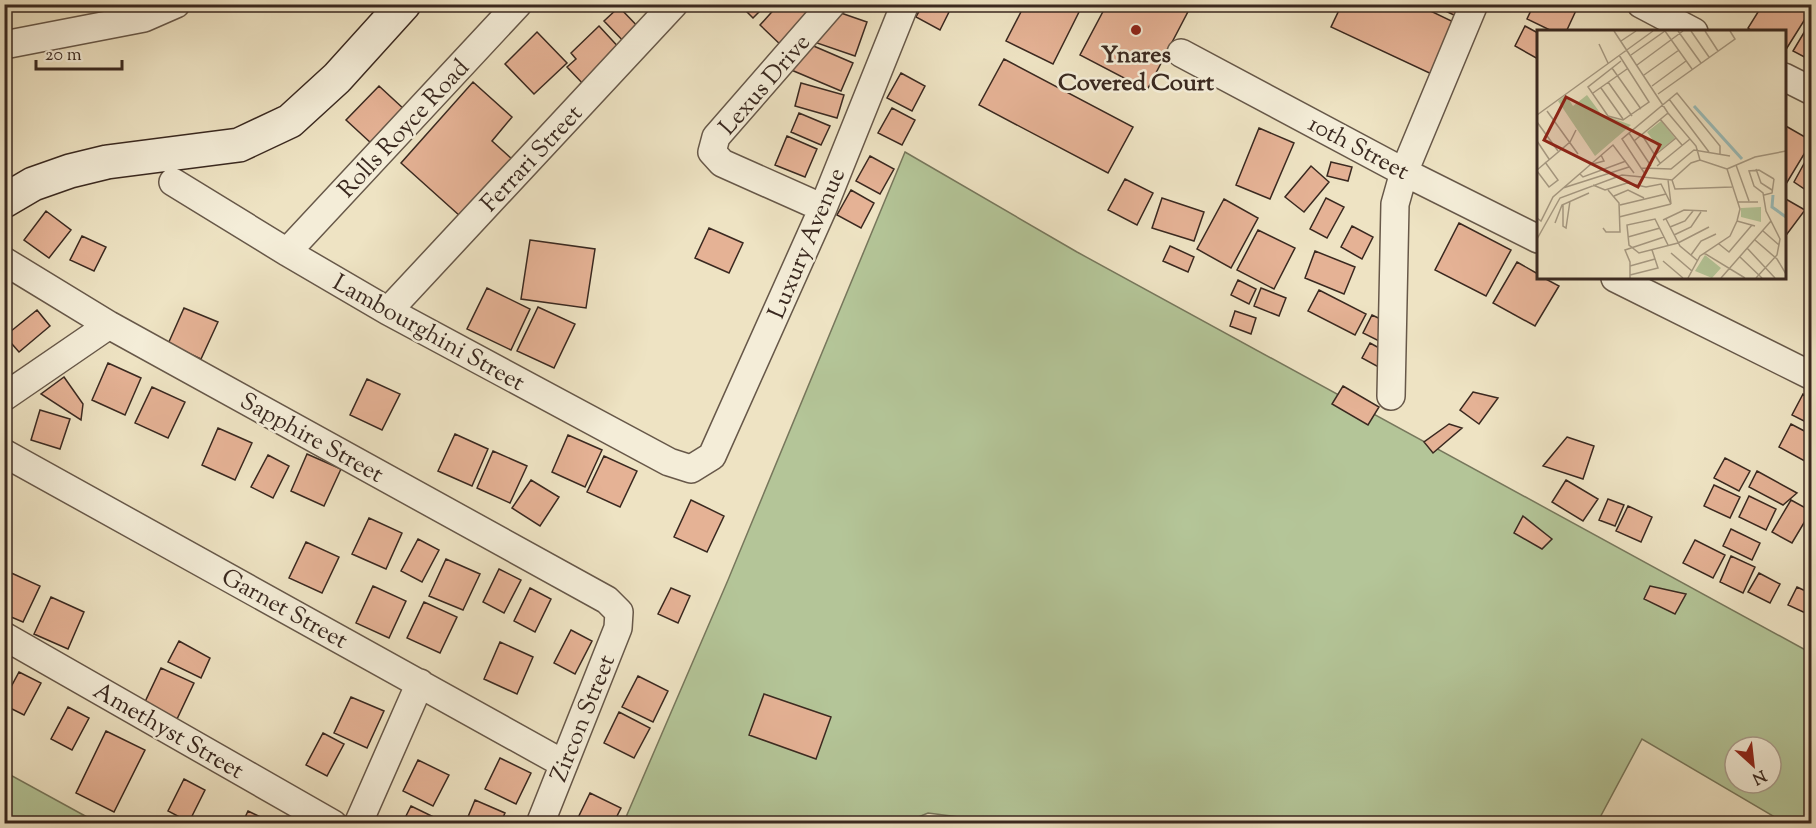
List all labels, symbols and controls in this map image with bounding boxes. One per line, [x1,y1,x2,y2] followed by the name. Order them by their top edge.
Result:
[1129,23,1143,37] marker: Ynares Covered Court
[712,27,819,143] street label: Lexus Drive
[1537,30,1786,279] inset map
[36,33,122,71] scale bar
[1058,39,1215,101] place label: Ynares Covered Court
[45,43,82,69] text: 20 m
[331,52,478,206] street label: Rolls Royce Road
[474,98,591,221] street label: Ferrari Street
[1302,108,1415,190] street label: 10th Street
[761,163,855,325] street label: Luxury Avenue
[326,267,530,401] street label: Lambourghini Street
[233,385,389,492] street label: Sapphire Street
[215,561,353,658] street label: Garnet Street
[543,650,625,787] street label: Zircon Street
[86,675,250,789] street label: Amethyst Street
[1723,735,1783,795] north arrow
[1748,763,1770,789] text: N

